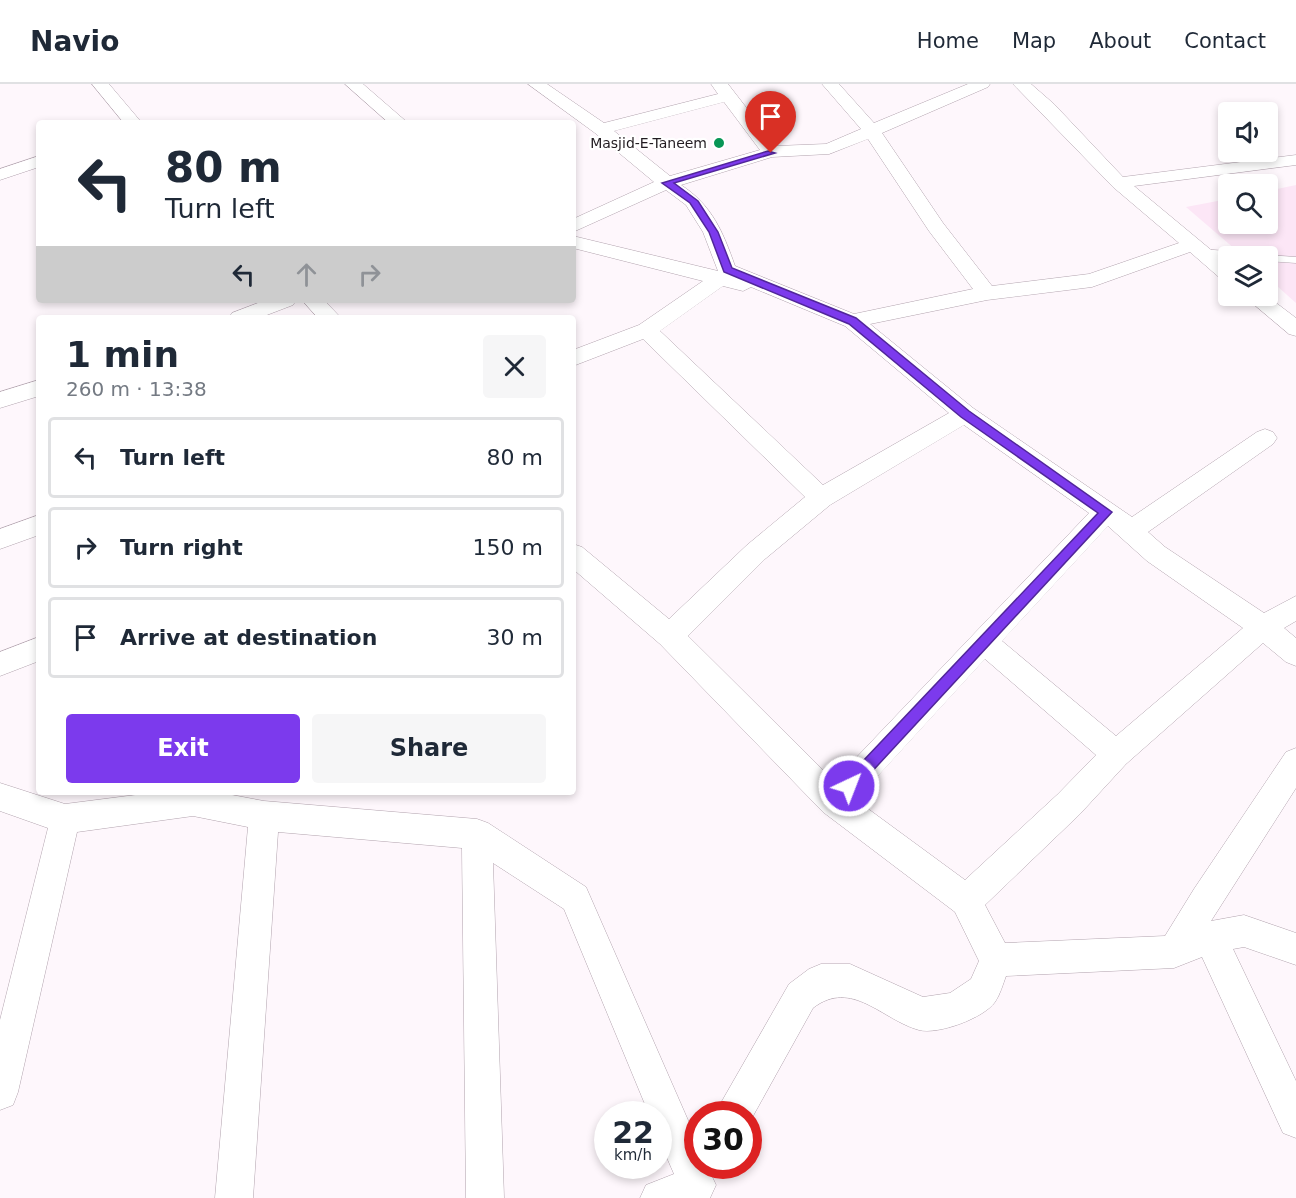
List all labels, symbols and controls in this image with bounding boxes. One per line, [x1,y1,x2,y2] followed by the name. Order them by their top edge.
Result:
[30,25,119,58] text: Navio
[917,29,979,53] text: Home
[1012,29,1056,53] text: Map
[1089,29,1151,53] text: About
[1184,29,1266,53] text: Contact
[745,91,796,153] pin
[754,100,787,133] icon: arrive
[1218,102,1278,306] map controls
[1218,102,1278,162] button: sound
[590,135,707,151] place label: Masjid-E-Taneem
[712,136,726,150] marker: Masjid-E-Taneem
[165,143,282,192] text: 80 m
[66,144,144,222] icon: left
[1218,174,1278,234] button: search
[165,193,275,224] text: Turn left
[1218,246,1278,306] button: layers
[227,258,260,291] icon: left
[290,258,323,291] icon: ahead
[353,258,386,291] icon: right
[66,334,179,375] text: 1 min
[483,335,546,398] button: close
[66,377,207,401] text: 260 m · 13:38
[69,441,102,474] icon: left
[120,445,225,470] text: Turn left
[487,445,543,470] text: 80 m
[69,531,102,564] icon: right
[120,535,243,560] text: Turn right
[473,535,543,560] text: 150 m
[69,621,102,654] icon: arrive
[120,625,377,650] text: Arrive at destination
[487,625,543,650] text: 30 m
[66,714,300,783] button: Exit
[312,714,546,783] button: Share
[817,754,881,818] position arrow
[684,1101,762,1179] speed limit sign: 30
[612,1115,654,1150] text: 22
[614,1146,652,1164] text: km/h

